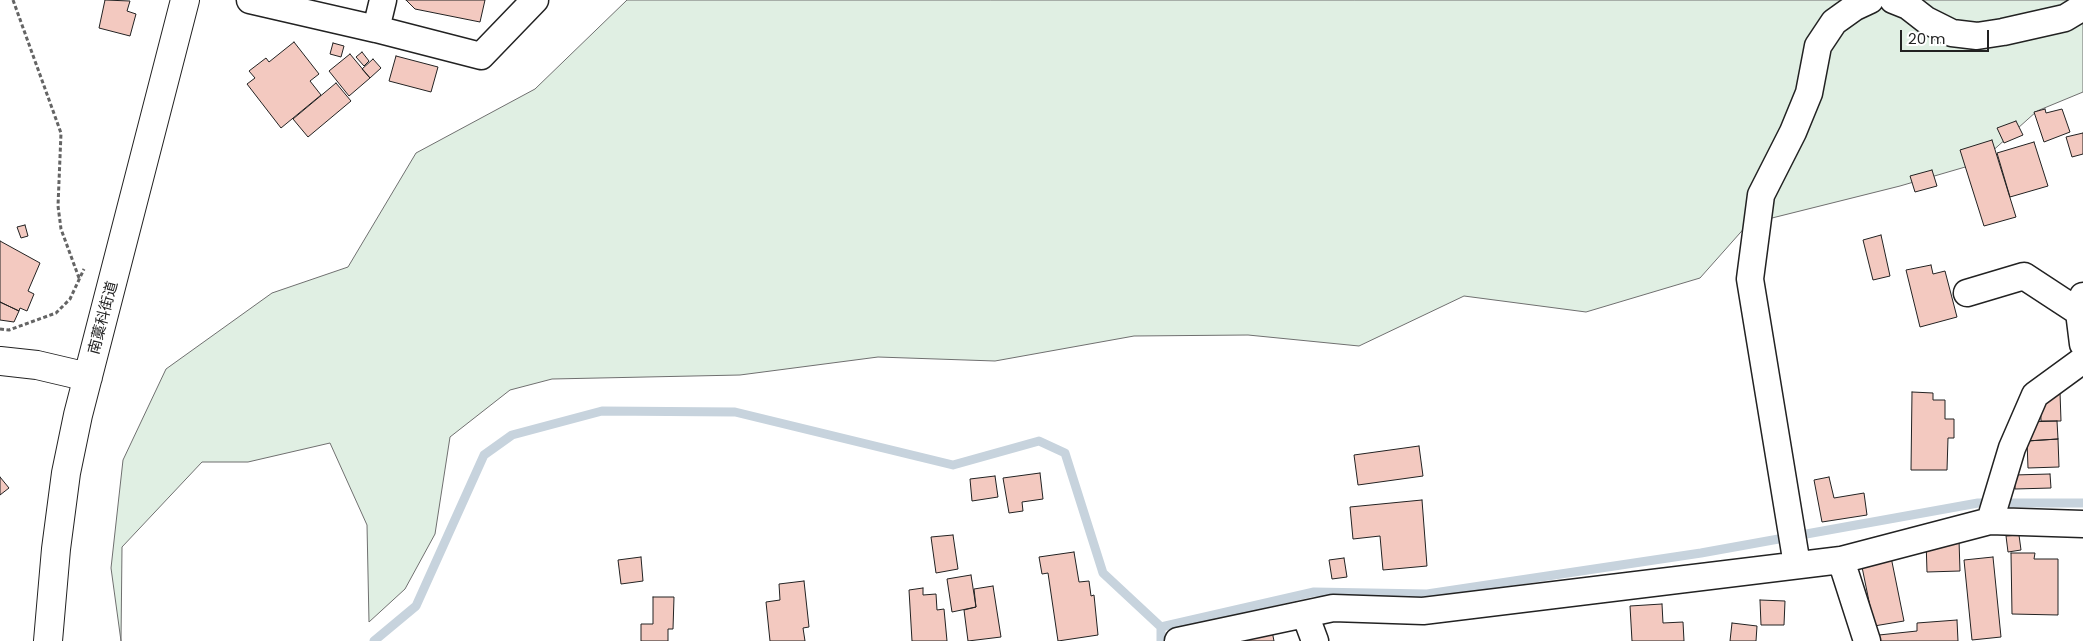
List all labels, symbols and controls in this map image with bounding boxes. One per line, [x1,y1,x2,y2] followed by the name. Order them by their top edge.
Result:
[1903,20,1992,52] scale bar
[1908,28,1946,49] text: 20 m
[86,279,122,357] street label: 南藁科街道

